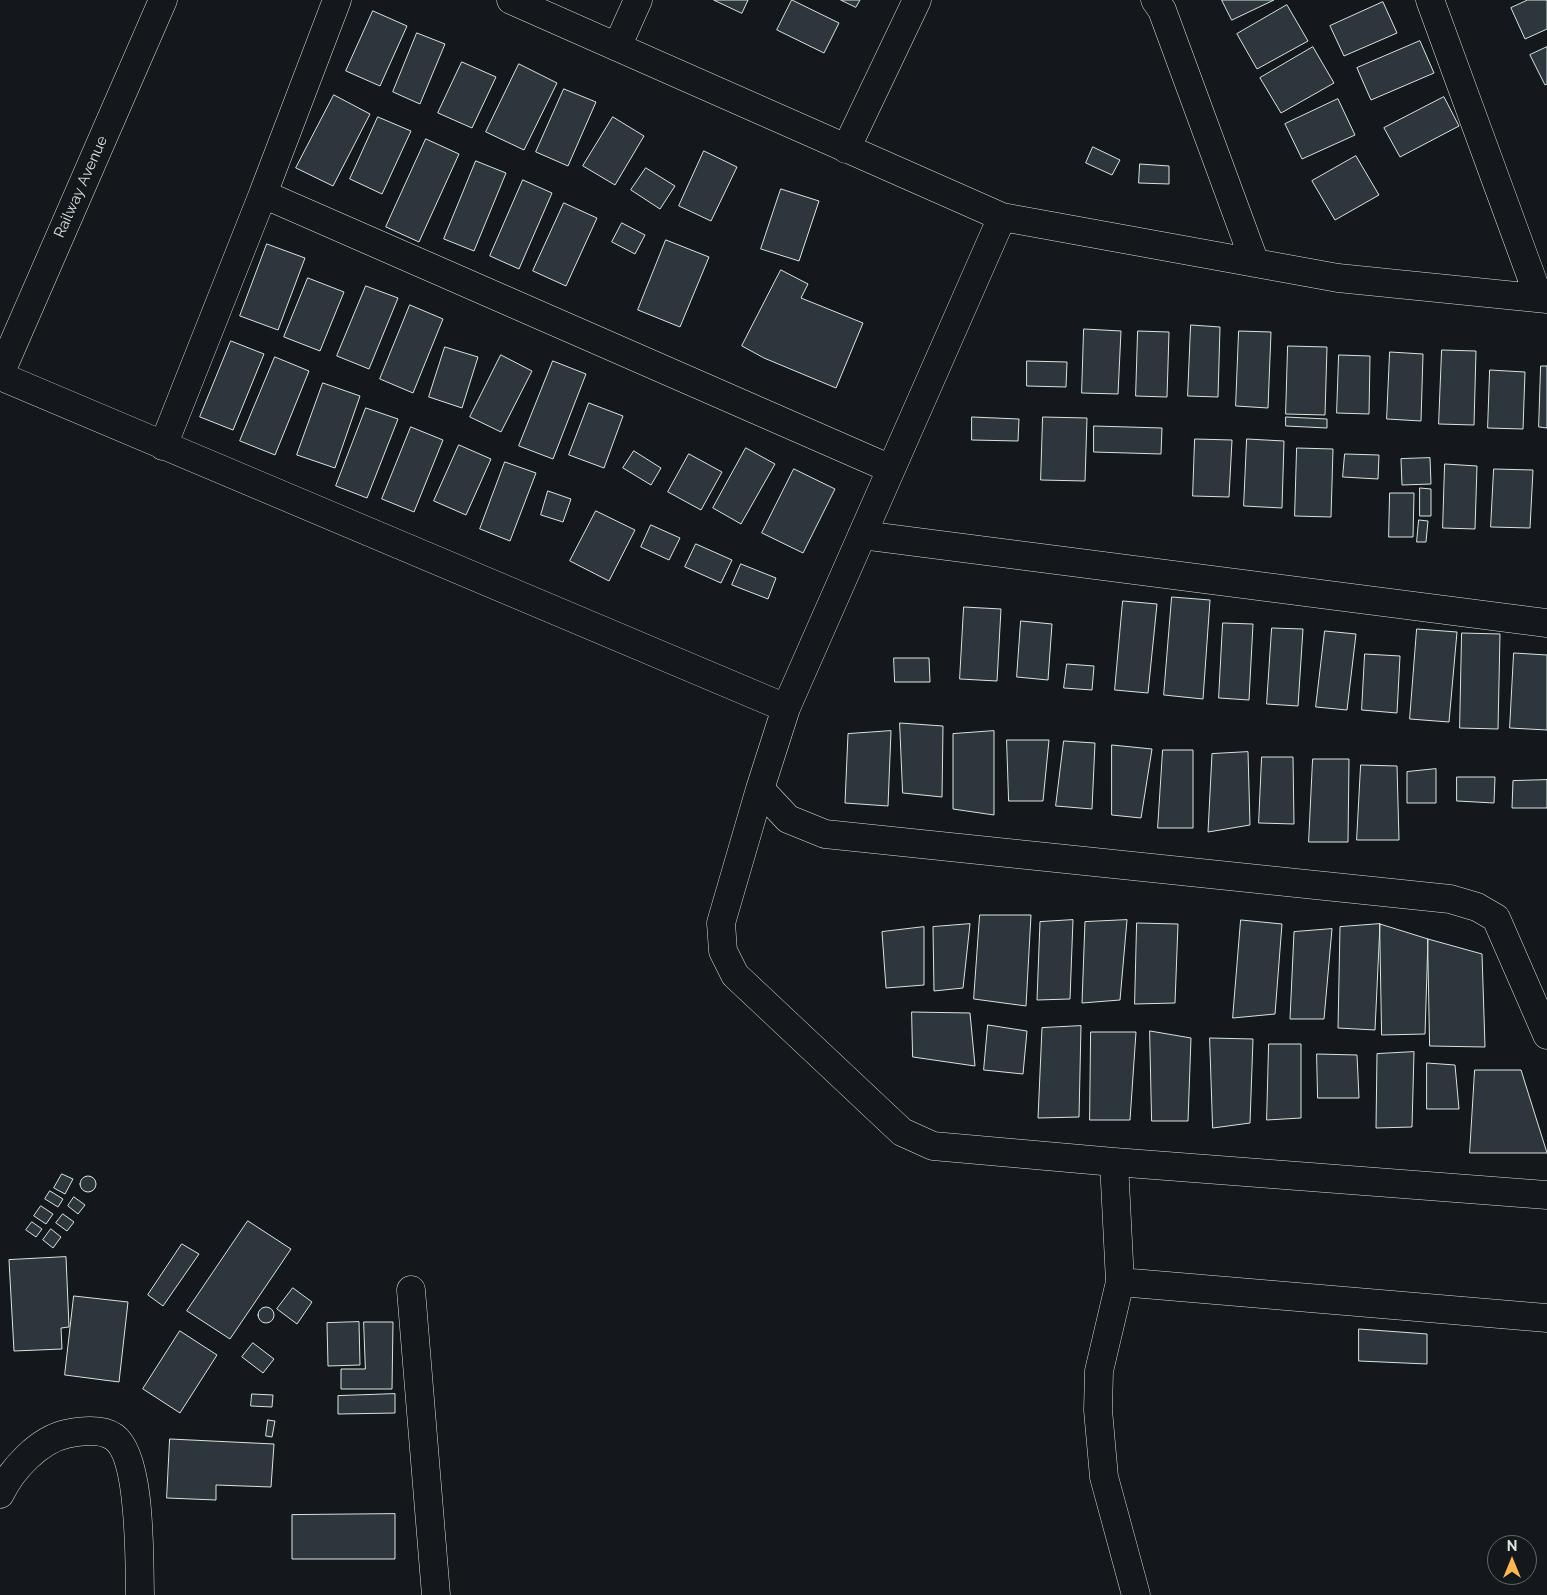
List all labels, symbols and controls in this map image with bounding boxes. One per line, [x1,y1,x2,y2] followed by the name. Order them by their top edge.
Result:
[51,133,111,241] street label: Railway Avenue
[1487,1535,1537,1585] north arrow
[1507,1538,1517,1554] text: N

